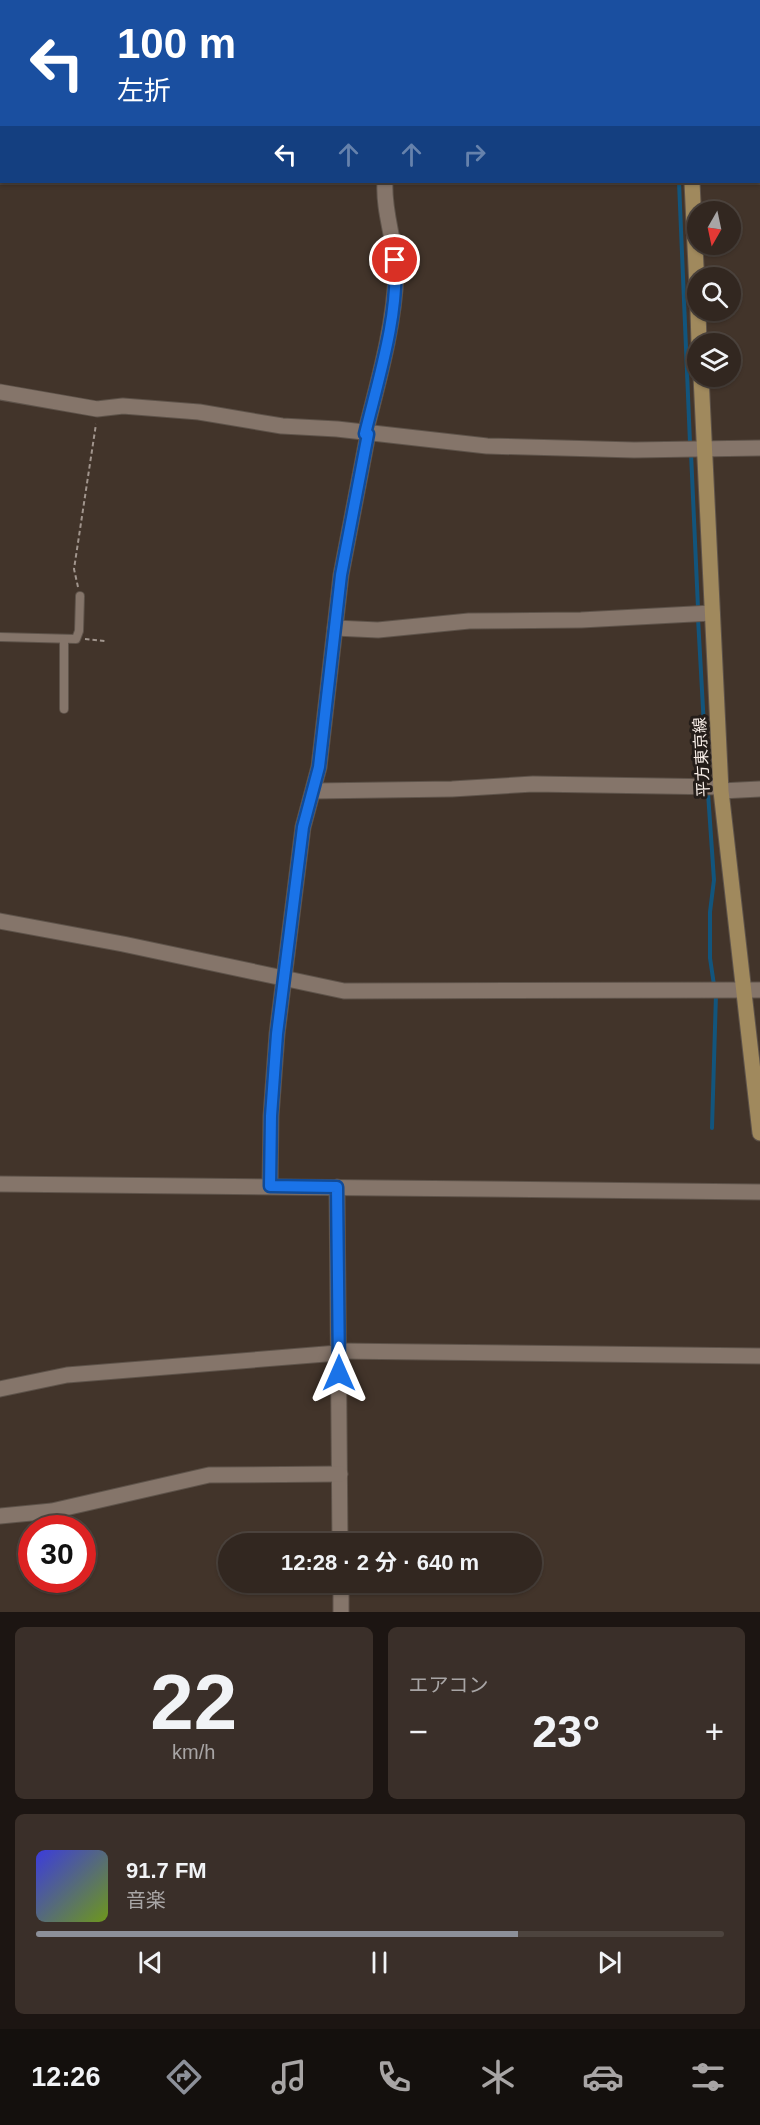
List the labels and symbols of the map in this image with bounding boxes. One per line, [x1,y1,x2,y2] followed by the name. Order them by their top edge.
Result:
[687,201,741,255] north arrow
[369,234,420,285] pin
[691,717,712,797] street label: 平方東京線
[307,1341,371,1405] position arrow
[18,1515,96,1593] speed limit sign: 30

